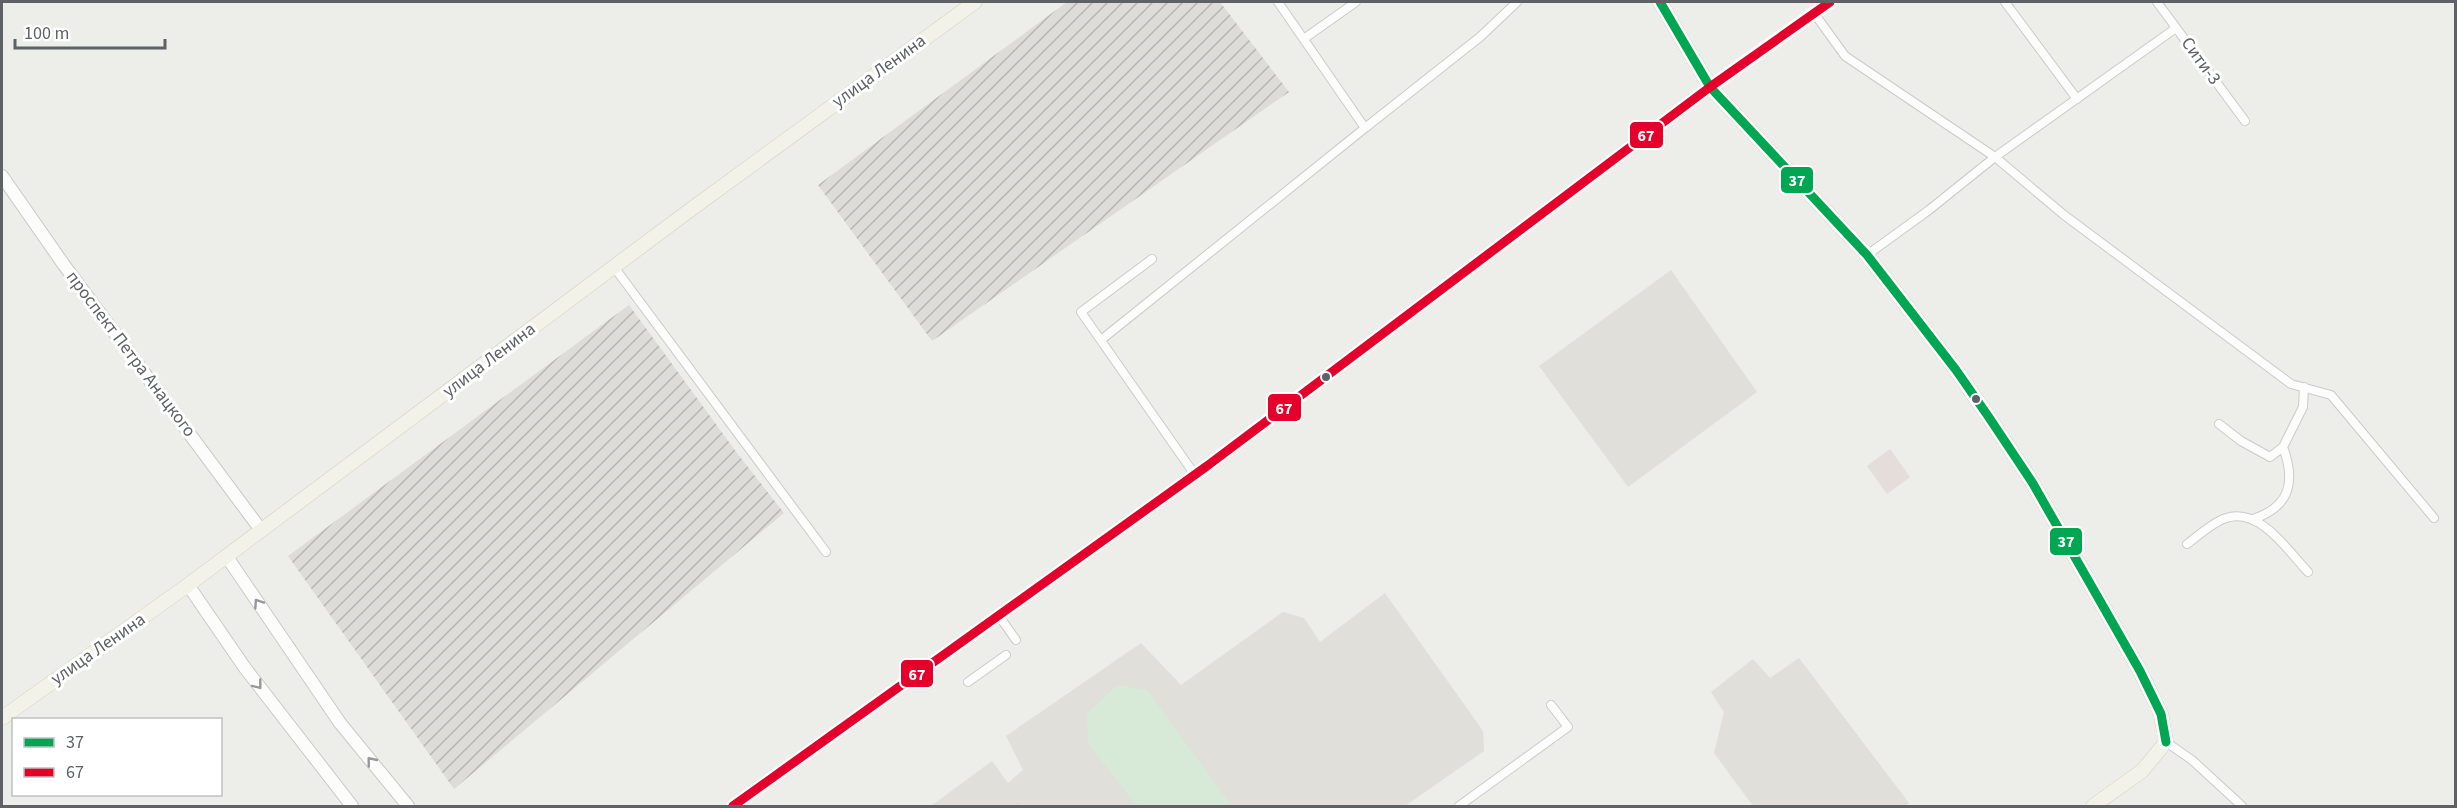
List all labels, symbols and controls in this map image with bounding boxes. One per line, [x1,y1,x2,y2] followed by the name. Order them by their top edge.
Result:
[15,12,165,50] scale bar
[24,21,69,46] text: 100 m
[827,28,931,114] street label: улица Ленина
[2175,32,2227,90] street label: Сити-3
[1629,121,1664,149] line badge: 67
[1638,125,1654,147] text: 67
[1780,166,1814,194] line badge: 37
[1789,170,1805,192] text: 37
[60,266,202,442] street label: проспект Петра Анацкого
[437,317,541,403] street label: улица Ленина
[1320,371,1332,383] unlabelled marker
[1267,393,1302,422] line badge: 67
[1970,393,1982,405] unlabelled marker
[1276,398,1292,420] text: 67
[2049,527,2083,556] line badge: 37
[2058,531,2074,553] text: 37
[254,598,265,609] one-way arrow
[46,607,150,691] street label: улица Ленина
[900,659,934,688] line badge: 67
[909,664,925,686] text: 67
[250,678,261,689] one-way arrow
[12,718,222,796] legend
[66,730,84,755] text: 37
[367,757,378,768] one-way arrow
[66,760,84,785] text: 67

